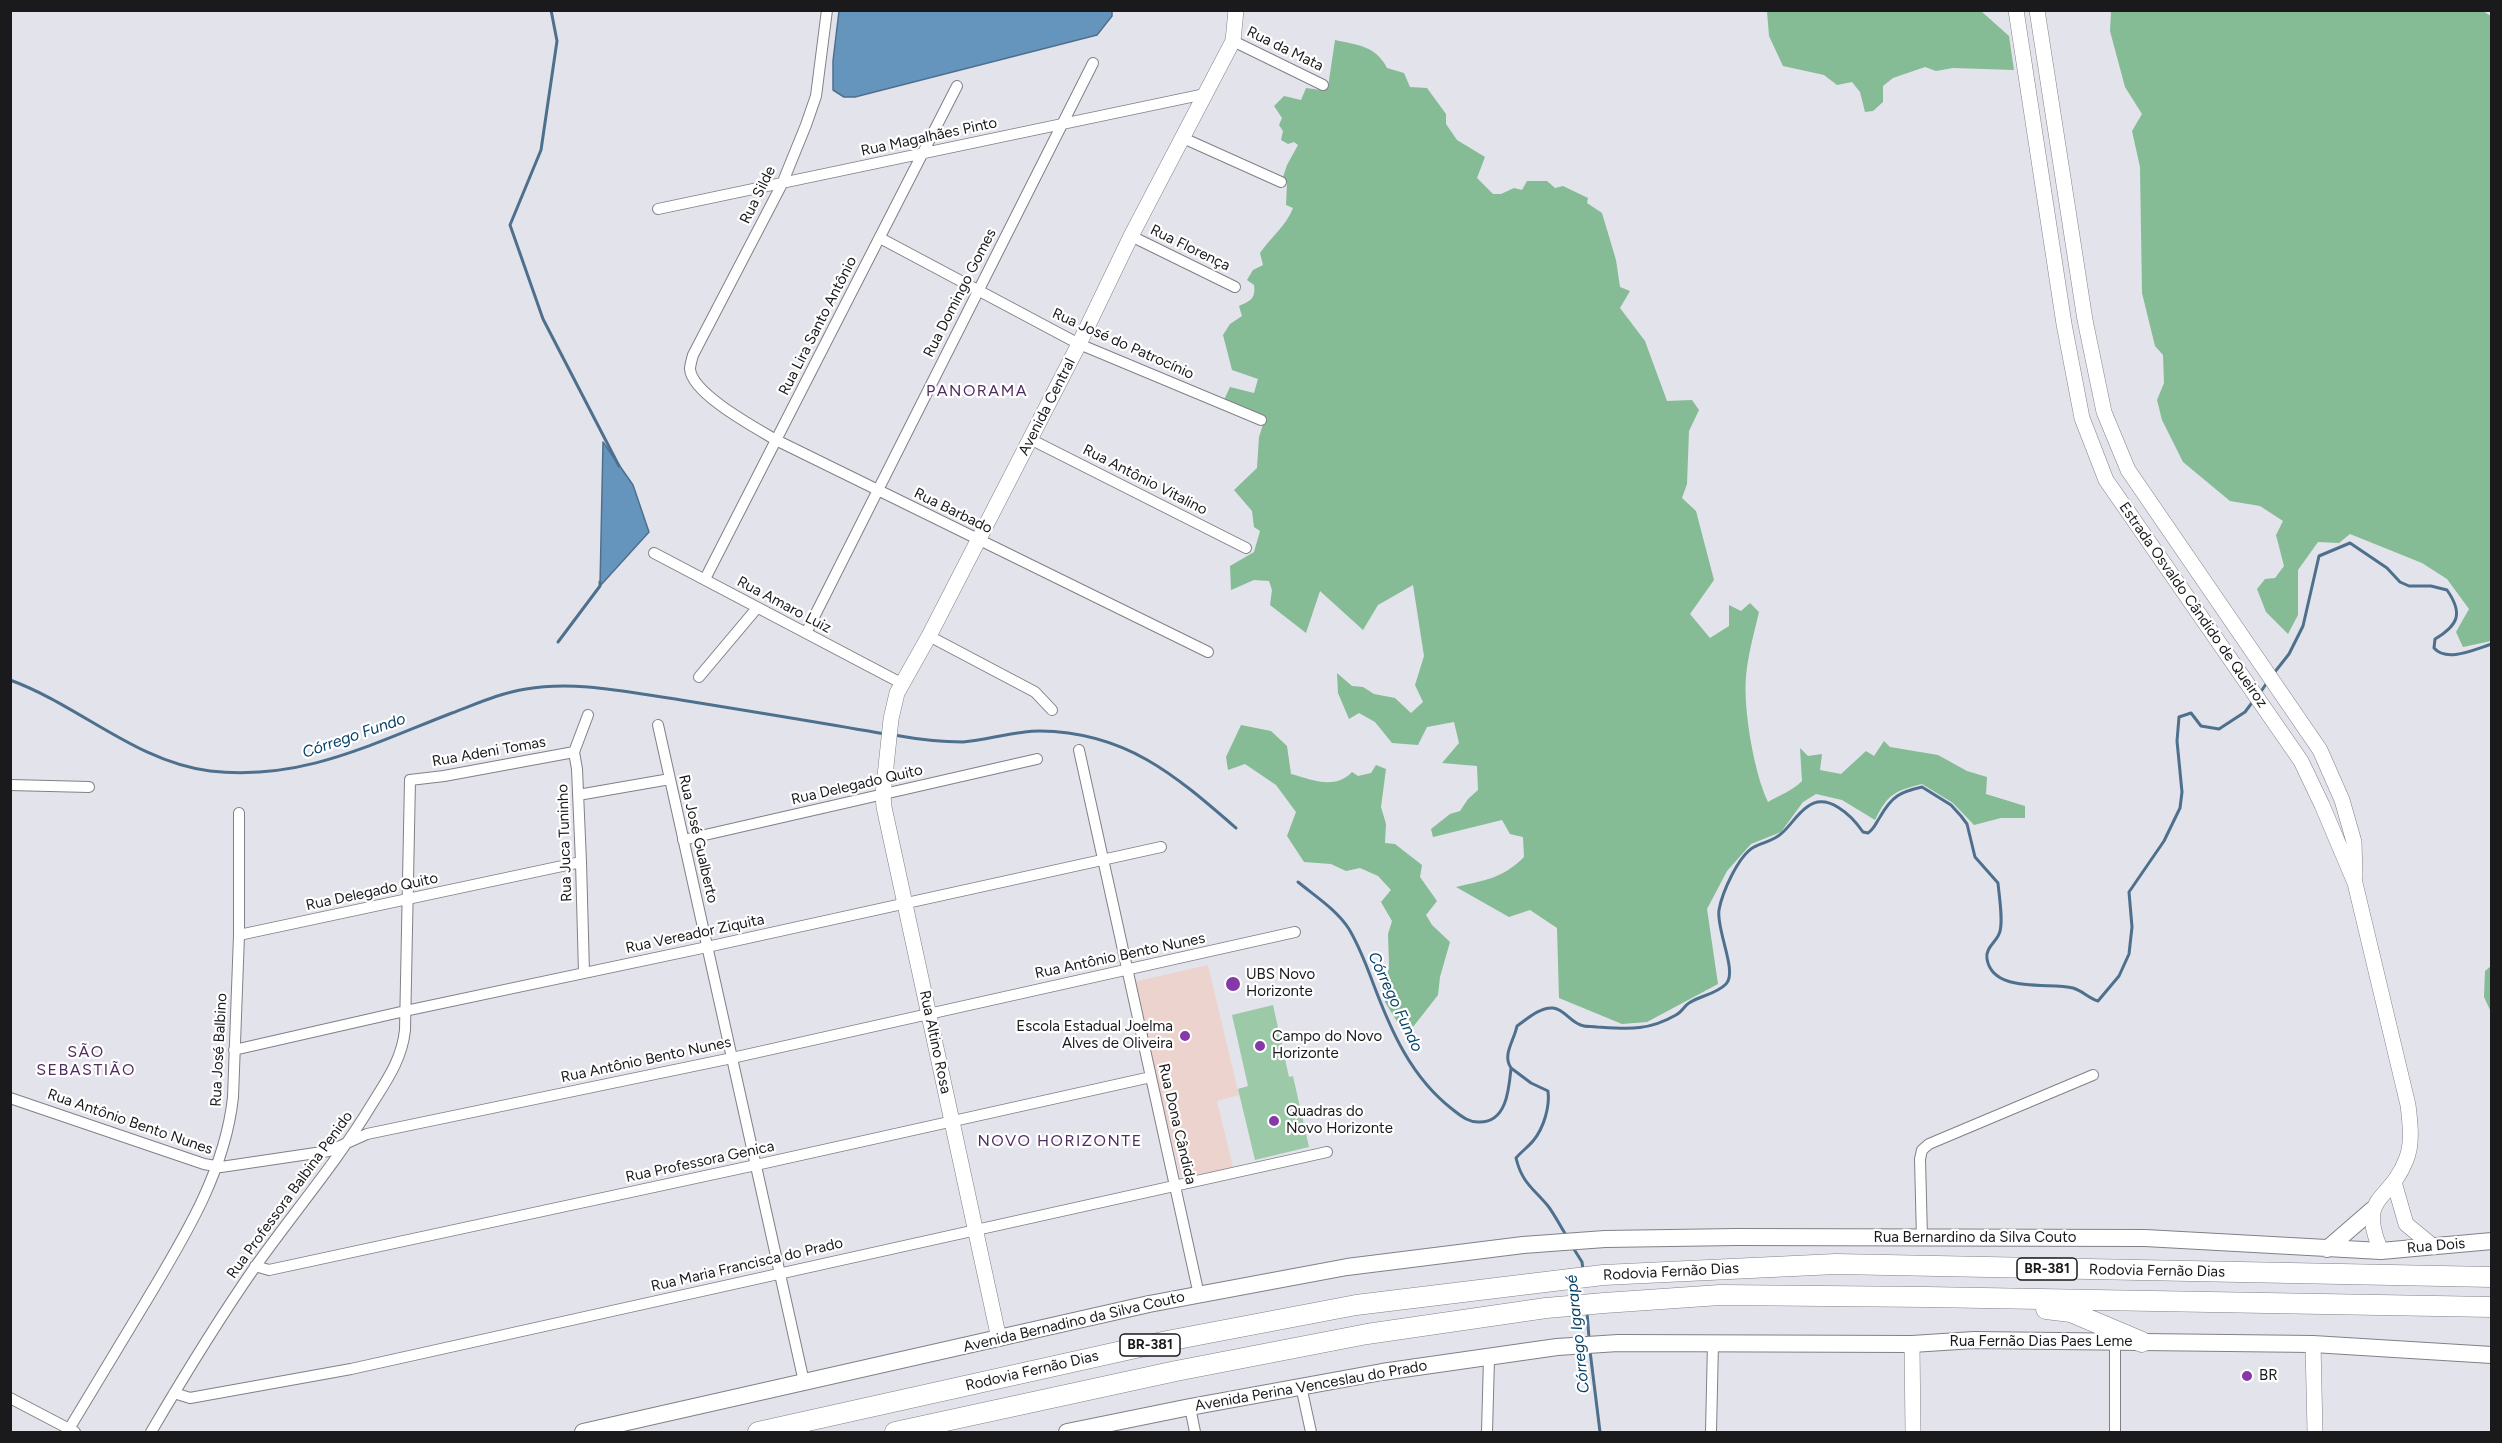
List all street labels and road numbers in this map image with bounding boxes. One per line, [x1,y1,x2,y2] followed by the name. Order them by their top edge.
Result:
[1244,23,1326,75] street label: Rua da Mata
[859,114,999,160] street label: Rua Magalhães Pinto
[736,163,780,227] street label: Rua Silde
[1147,221,1233,275] street label: Rua Florença
[920,226,1000,360] street label: Rua Domingo Gomes
[775,254,861,398] street label: Rua Lira Santo Antônio
[1049,305,1197,383] street label: Rua José do Patrocínio
[1015,355,1079,459] street label: Avenida Central
[1080,441,1210,519] street label: Rua Antônio Vitalino
[911,484,995,538] street label: Rua Barbado
[2115,499,2271,711] street label: Estrada Osvaldo Cândido de Queiroz
[734,573,834,637] street label: Rua Amaro Luiz
[431,733,547,771] street label: Rua Adeni Tomas
[789,761,925,809] street label: Rua Delegado Quito
[674,773,722,905] street label: Rua José Gualberto
[554,784,576,902] street label: Rua Juca Tuninho
[304,869,440,915] street label: Rua Delegado Quito
[624,911,766,957] street label: Rua Vereador Ziquita
[1033,929,1207,983] street label: Rua Antônio Bento Nunes
[915,989,955,1095] street label: Rua Altino Rosa
[207,993,231,1107] street label: Rua José Balbino
[559,1033,733,1087] street label: Rua Antônio Bento Nunes
[1154,1062,1200,1186] street label: Rua Dona Cândida
[45,1085,215,1159] street label: Rua Antônio Bento Nunes
[223,1108,357,1282] street label: Rua Professora Balbina Penido
[624,1137,776,1187] street label: Rua Professora Genica
[1873,1229,2077,1247] street label: Rua Bernardino da Silva Couto
[649,1234,845,1296] street label: Rua Maria Francisca do Prado
[2406,1234,2466,1258] street label: Rua Dois
[2017,1258,2077,1280] road number: BR-381
[1603,1259,1739,1285] street label: Rodovia Fernão Dias
[2089,1261,2225,1281] street label: Rodovia Fernão Dias
[962,1288,1186,1356] street label: Avenida Bernadino da Silva Couto
[1949,1333,2133,1351] street label: Rua Fernão Dias Paes Leme
[1120,1334,1180,1356] road number: BR-381
[964,1347,1100,1395] street label: Rodovia Fernão Dias
[1193,1357,1429,1415] street label: Avenida Perina Venceslau do Prado

